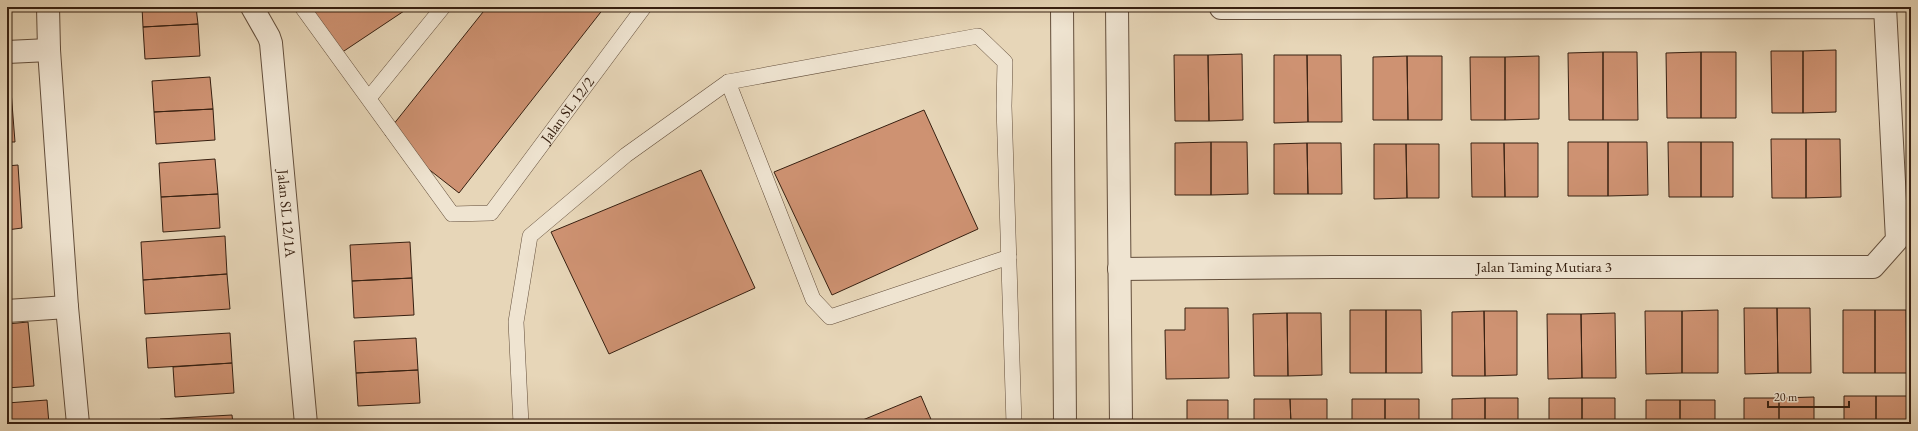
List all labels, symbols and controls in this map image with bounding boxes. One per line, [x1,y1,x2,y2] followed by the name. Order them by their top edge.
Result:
[535,72,598,148] street label: Jalan SL 12/2
[273,167,301,259] street label: Jalan SL 12/1A
[1474,257,1612,276] street label: Jalan Taming Mutiara 3
[1768,383,1849,409] scale bar
[1774,389,1798,405] text: 20 m

